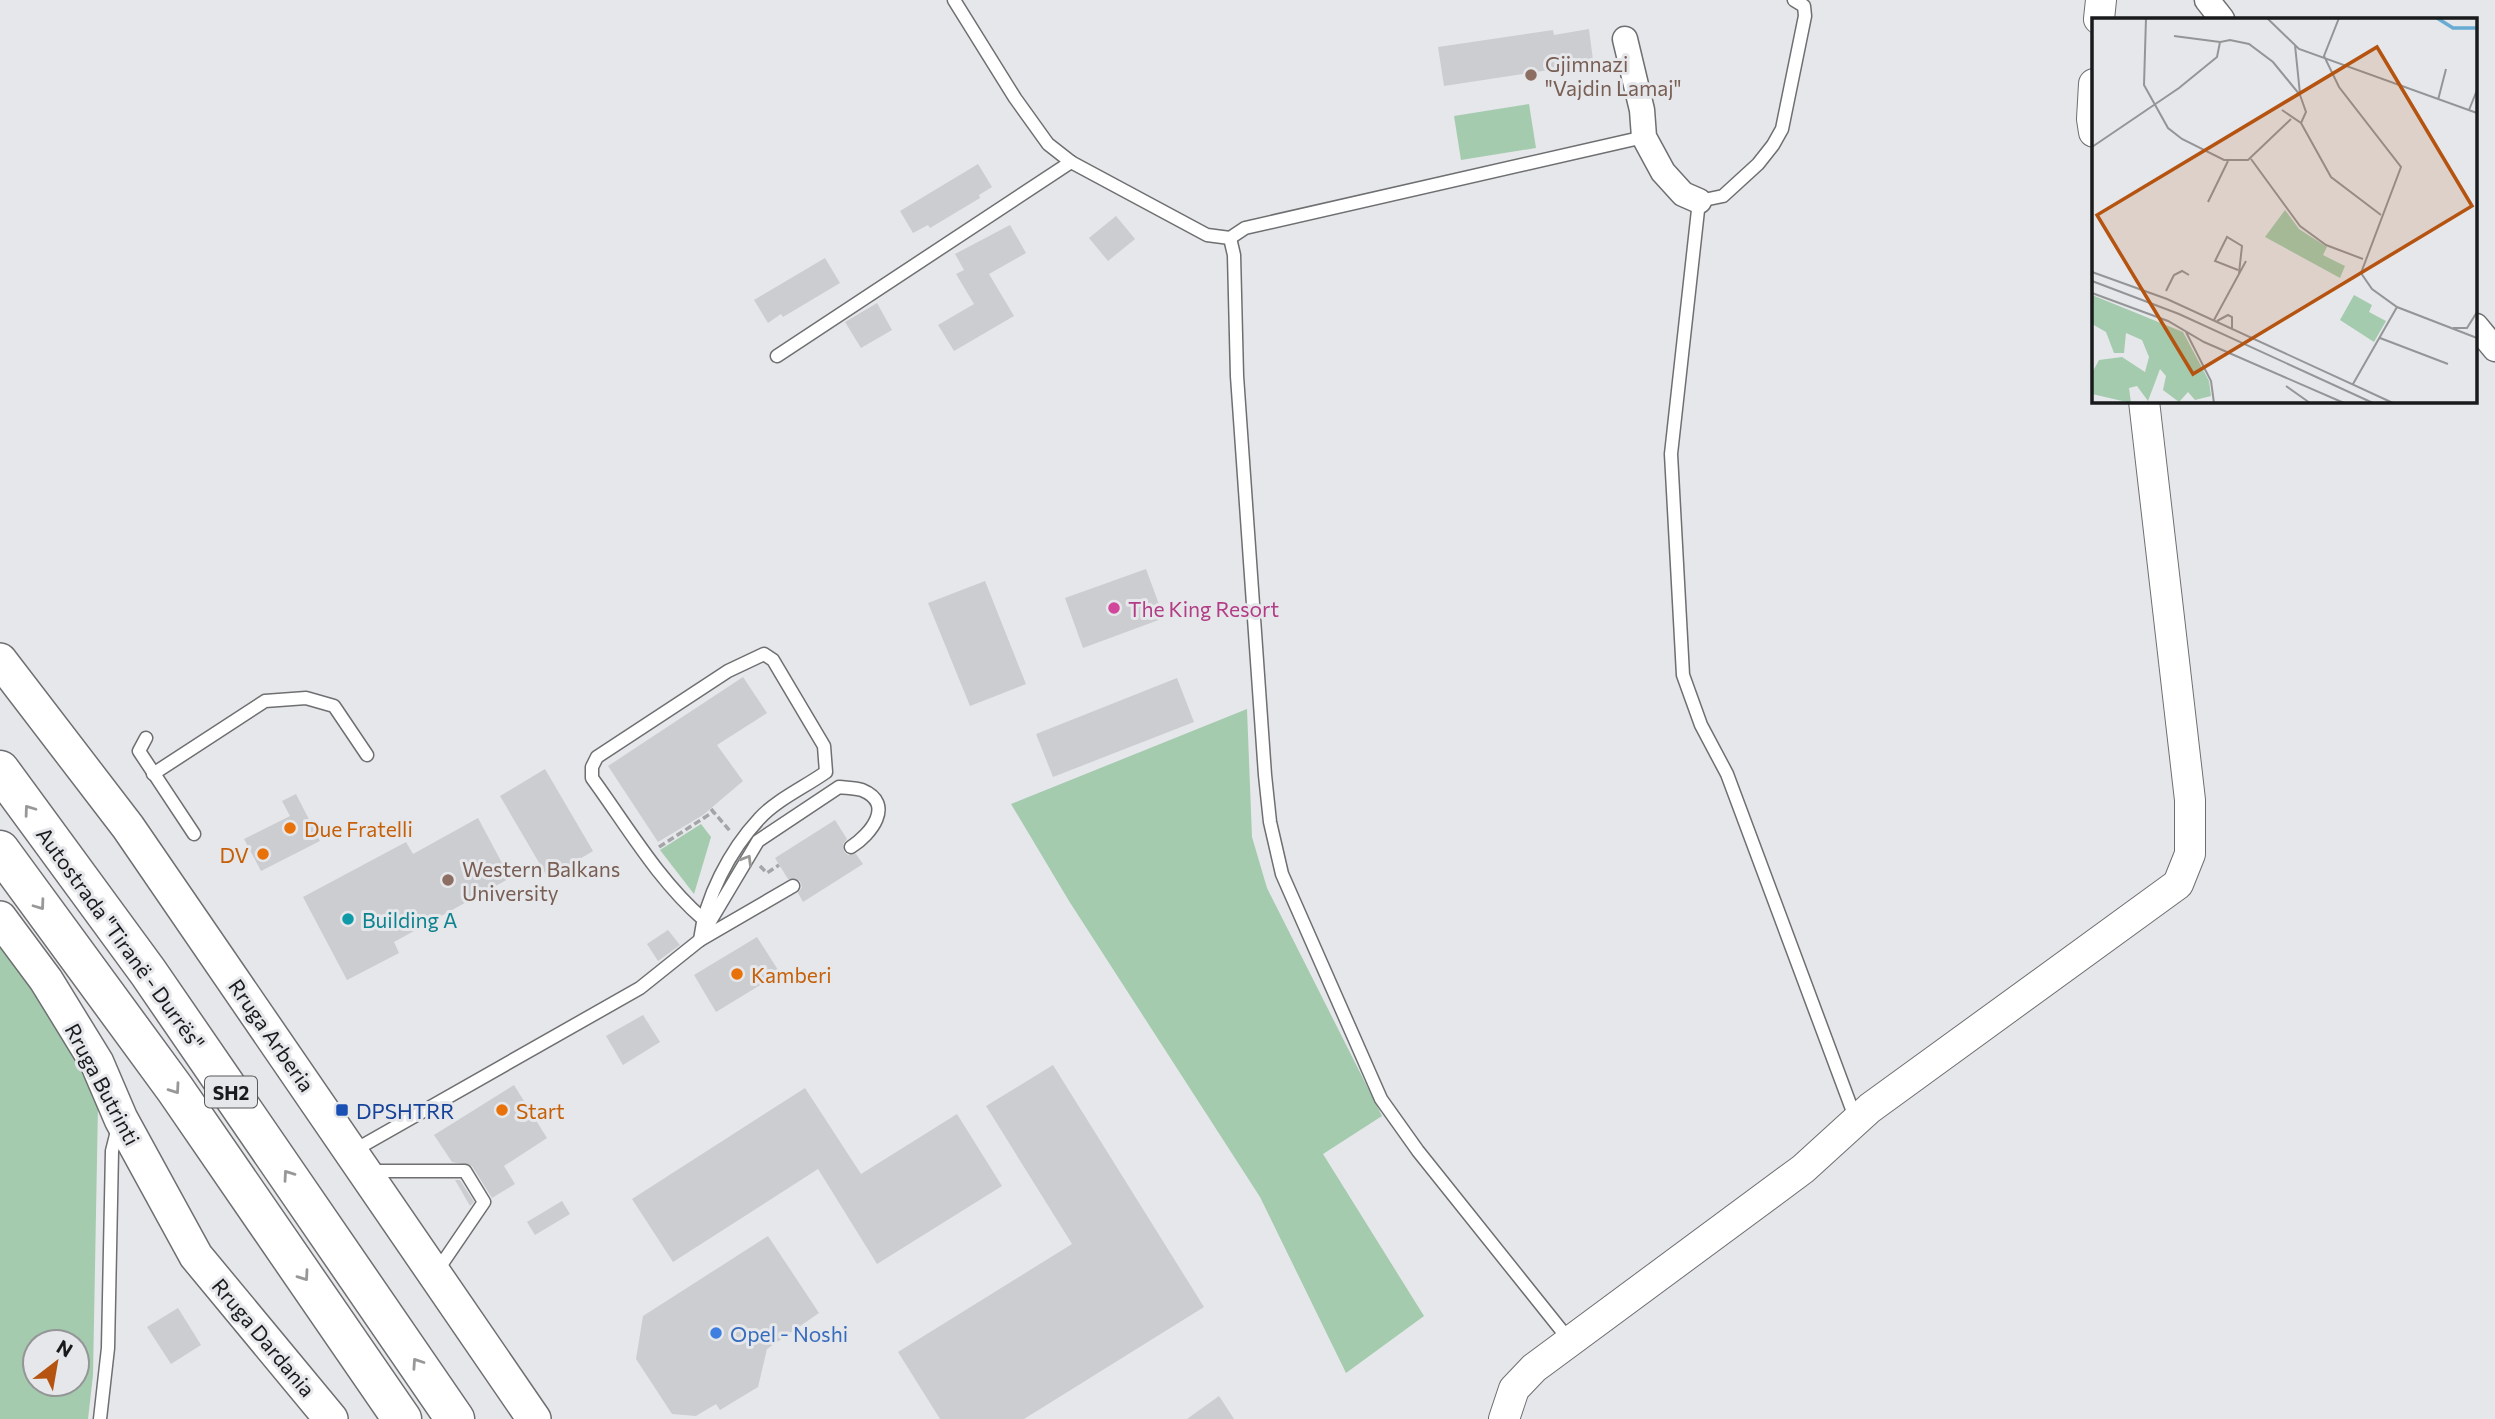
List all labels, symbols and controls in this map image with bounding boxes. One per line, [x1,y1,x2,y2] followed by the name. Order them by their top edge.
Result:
[2092,18,2478,402] inset map
[1545,51,1682,100] place label: Gjimnazi "Vajdin Lamaj"
[1523,67,1539,83] marker: Gjimnazi "Vajdin Lamaj"
[1128,596,1279,621] place label: The King Resort
[1106,600,1122,616] marker: The King Resort
[25,805,37,817] one-way arrow
[304,816,413,841] place label: Due Fratelli
[282,820,298,836] marker: Due Fratelli
[32,822,210,1054] street label: Autostrada "Tiranë - Durrës"
[220,842,249,867] place label: DV
[255,846,271,862] marker: DV
[738,854,751,867] one-way arrow
[462,856,620,905] place label: Western Balkans University
[440,872,456,888] marker: Western Balkans University
[32,897,45,910] one-way arrow
[362,907,457,932] place label: Building A
[340,911,356,927] marker: Building A
[751,962,832,987] place label: Kamberi
[729,966,745,982] marker: Kamberi
[224,974,320,1096] street label: Rruga Arberia
[60,1019,146,1149] street label: Rruga Butrinti
[205,1076,257,1108] road number: SH2
[166,1081,179,1094] one-way arrow
[356,1098,454,1123] place label: DPSHTRR
[516,1098,565,1123] place label: Start
[334,1102,350,1118] marker: DPSHTRR
[494,1102,510,1118] marker: Start
[284,1170,296,1183] one-way arrow
[296,1268,308,1281] one-way arrow
[207,1273,321,1401] street label: Rruga Dardania
[730,1321,848,1346] place label: Opel - Noshi
[708,1325,724,1341] marker: Opel - Noshi
[21,1328,91,1398] north arrow
[53,1334,77,1362] text: N
[412,1358,425,1371] one-way arrow

